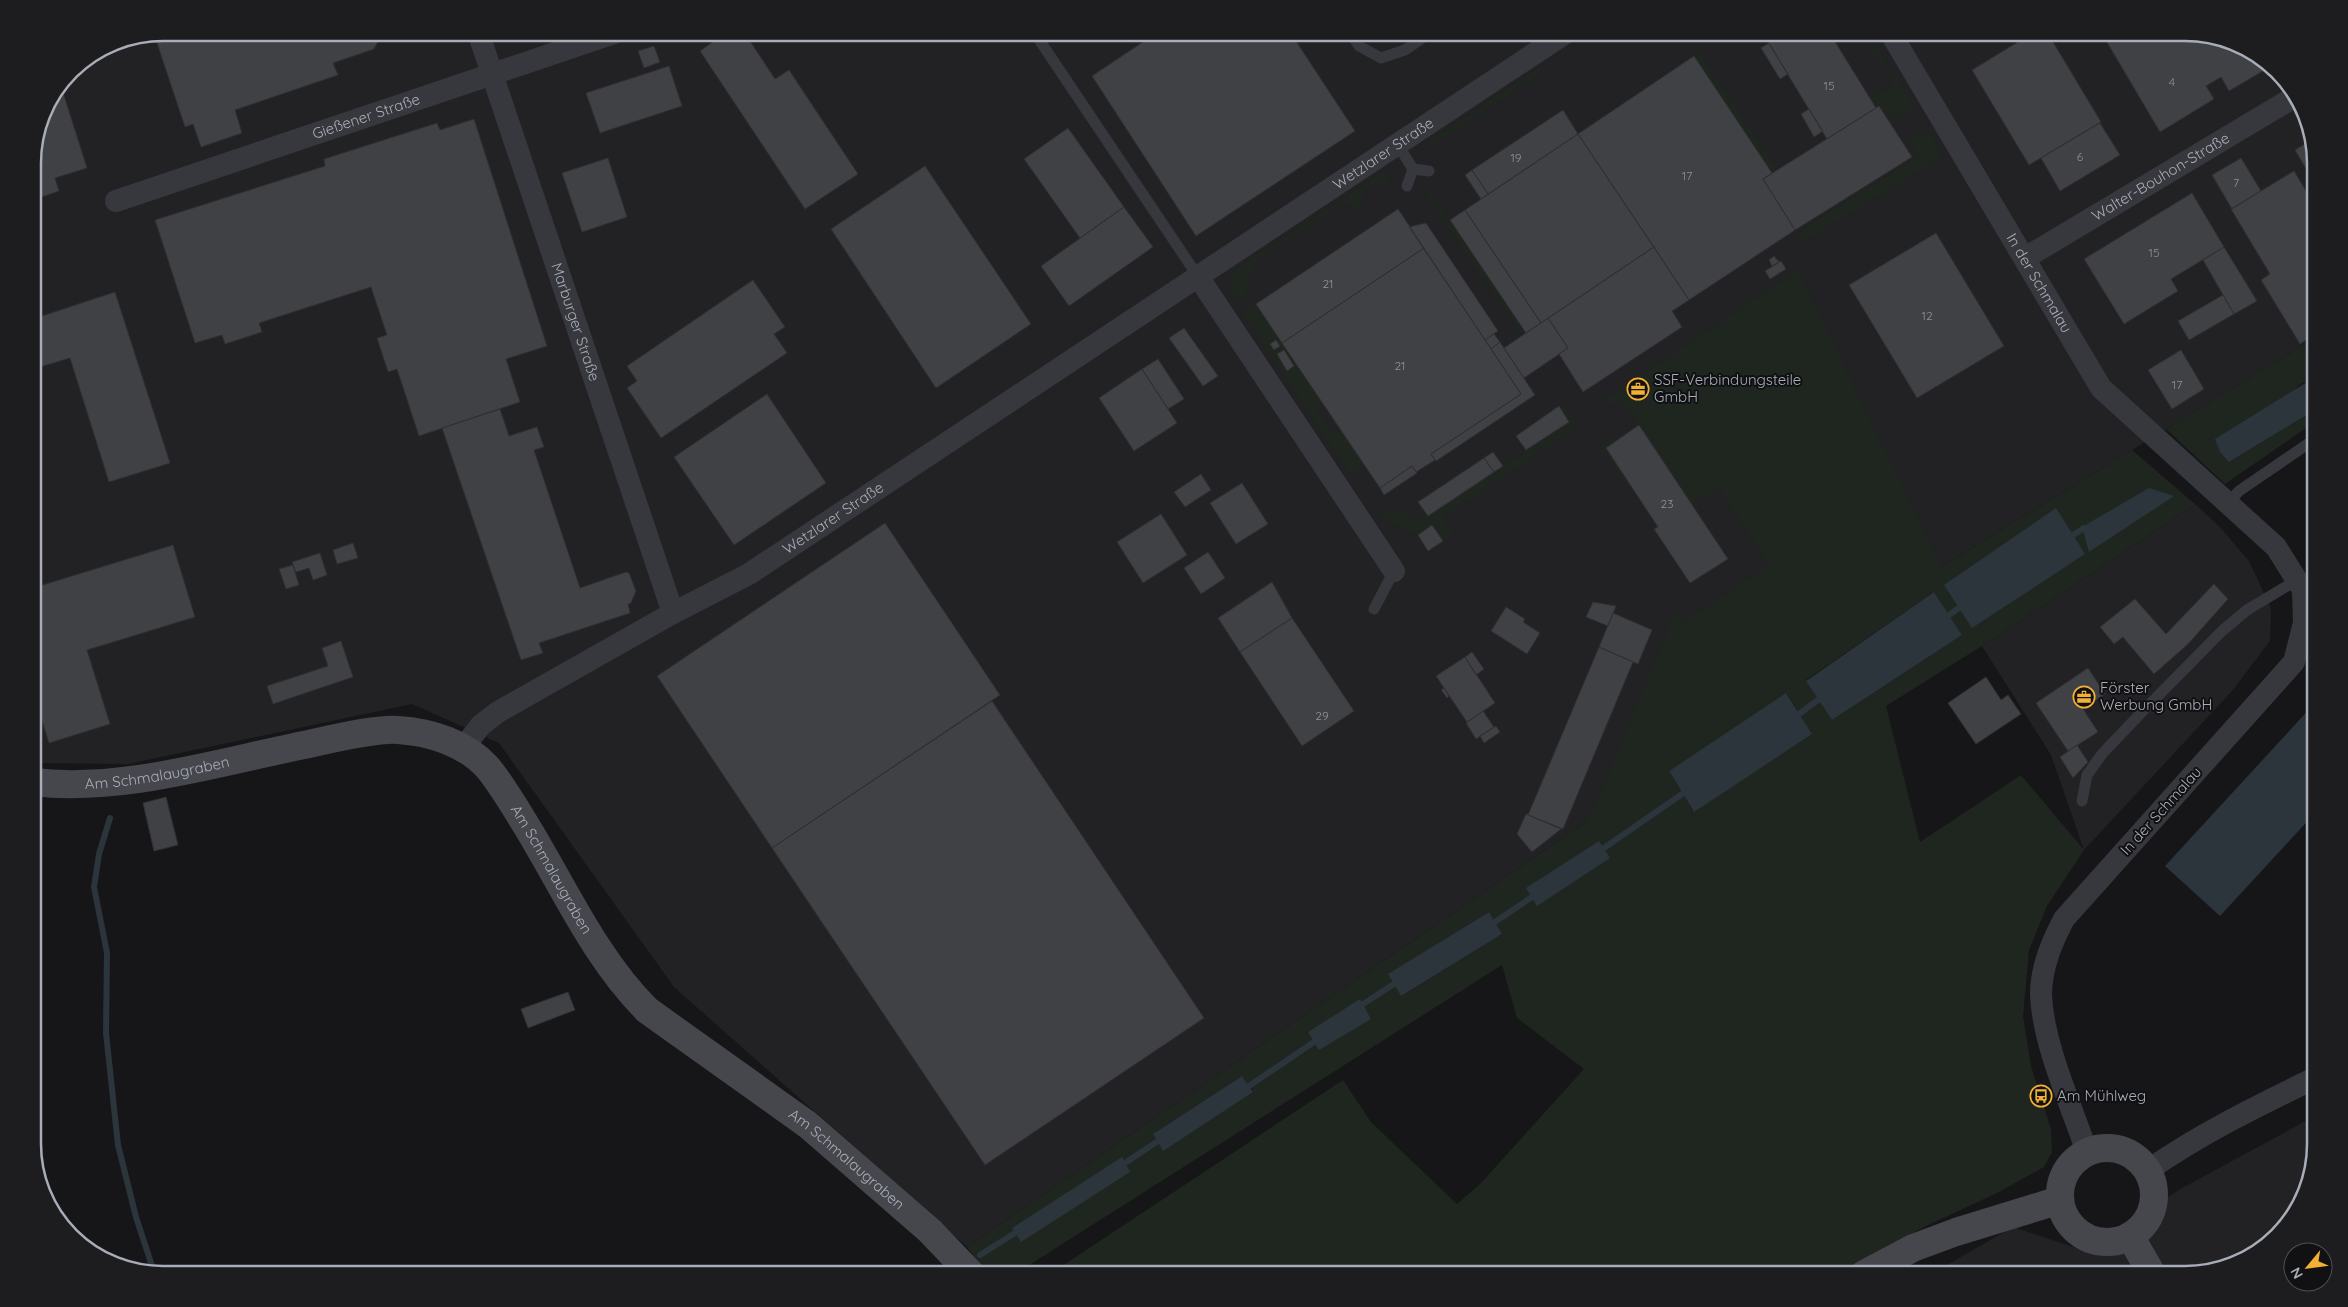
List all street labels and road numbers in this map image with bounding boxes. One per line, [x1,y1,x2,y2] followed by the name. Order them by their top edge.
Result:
[310,89,422,143] street label: Gießener Straße
[1329,113,1437,194] street label: Wetzlarer Straße
[2088,128,2233,225] street label: Walter-Bouhon-Straße
[2002,230,2076,336] street label: In der Schmalau
[547,260,605,384] street label: Marburger Straße
[779,478,887,558] street label: Wetzlarer Straße
[84,752,231,793] street label: Am Schmalaugraben
[2116,763,2205,859] street label: In der Schmalau
[507,801,597,937] street label: Am Schmalaugraben
[785,1104,909,1213] street label: Am Schmalaugraben

